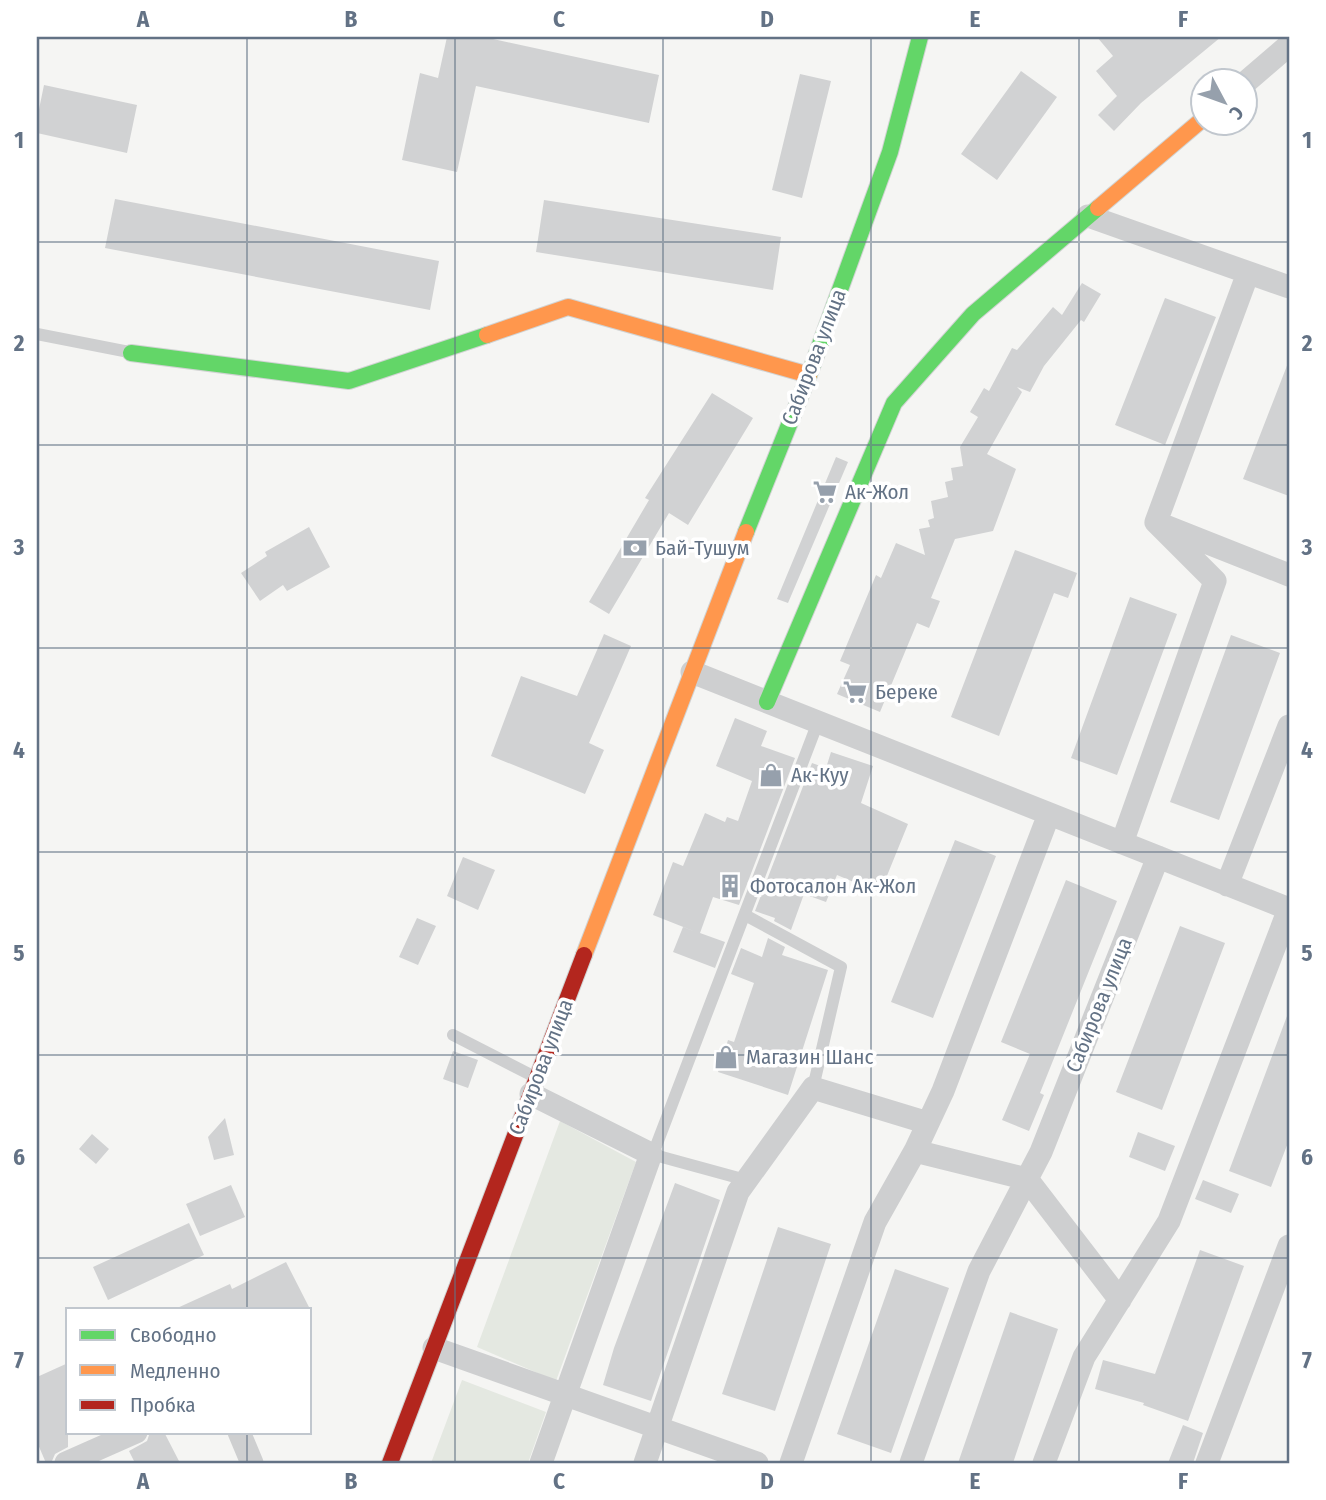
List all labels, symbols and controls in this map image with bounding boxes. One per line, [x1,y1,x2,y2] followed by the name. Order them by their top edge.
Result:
[136,5,150,33] text: A
[345,5,358,33] text: B
[553,5,565,33] text: C
[760,5,774,33] text: D
[970,5,981,33] text: E
[1178,5,1188,33] text: F
[1190,66,1260,136] north arrow
[1224,102,1248,124] text: С
[14,126,24,154] text: 1
[1302,126,1312,154] text: 1
[776,285,852,429] street label: Сабирова улица
[13,329,25,357] text: 2
[1301,329,1313,357] text: 2
[811,478,839,506] supermarket icon: Ак-Жол
[845,479,909,505] place label: Ак-Жол
[13,533,25,561] text: 3
[1301,533,1313,561] text: 3
[621,534,649,562] bank icon: Бай-Тушум
[655,535,750,561] place label: Бай-Тушум
[841,678,869,706] supermarket icon: Береке
[875,679,938,705] place label: Береке
[13,736,25,764] text: 4
[1301,736,1313,764] text: 4
[757,761,785,789] shop icon: Ак-Куу
[791,762,849,788] place label: Ак-Куу
[716,872,744,900] building icon: Фотосалон Ак-Жол
[750,873,916,899] place label: Фотосалон Ак-Жол
[1060,934,1138,1076] street label: Сабирова улица
[13,939,25,967] text: 5
[1301,939,1313,967] text: 5
[503,995,579,1139] street label: Сабирова улица
[712,1043,740,1071] shop icon: Магазин Шанс
[746,1044,873,1070] place label: Магазин Шанс
[13,1143,25,1171] text: 6
[1301,1143,1313,1171] text: 6
[66,1308,312,1434] legend
[130,1322,216,1348] text: Свободно
[14,1346,24,1374] text: 7
[1302,1346,1312,1374] text: 7
[130,1358,220,1384] text: Медленно
[130,1392,196,1418] text: Пробка
[136,1467,150,1495] text: A
[345,1467,358,1495] text: B
[553,1467,565,1495] text: C
[760,1467,774,1495] text: D
[970,1467,981,1495] text: E
[1178,1467,1188,1495] text: F

